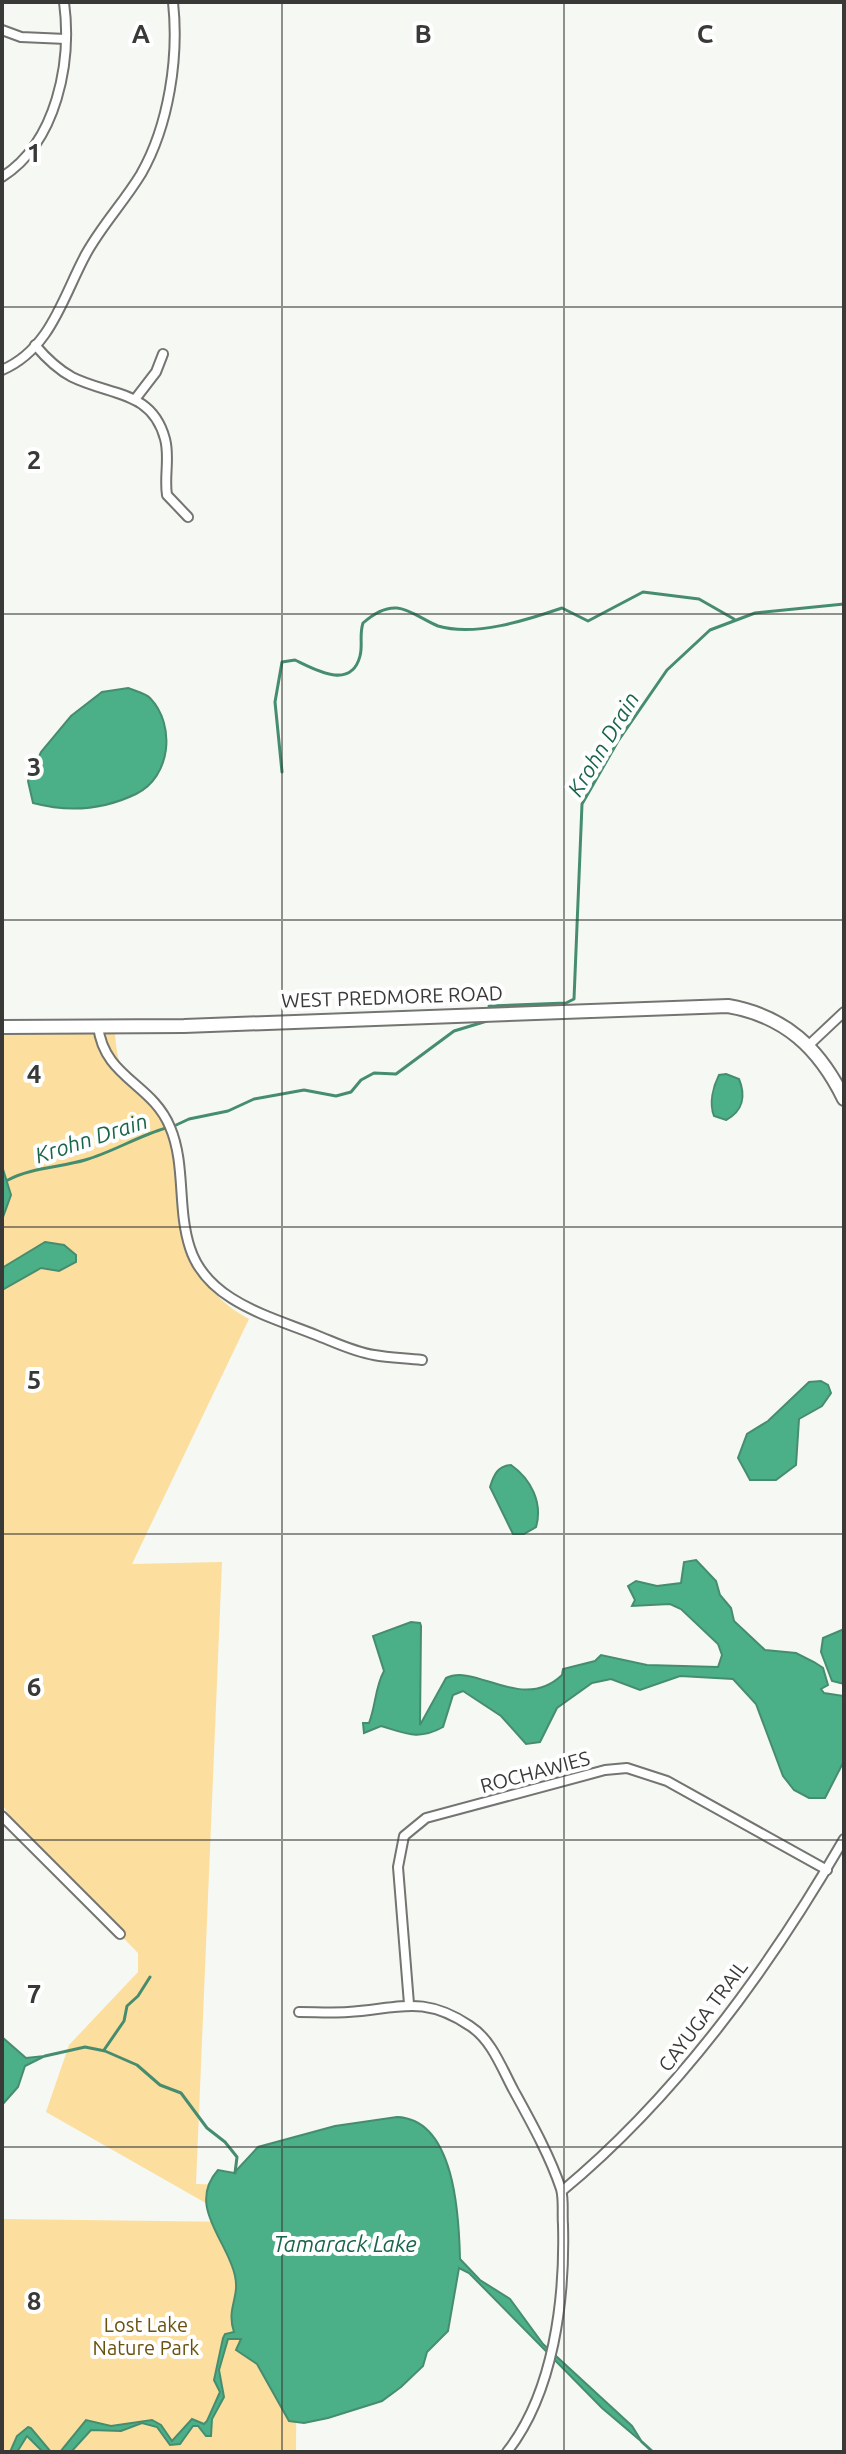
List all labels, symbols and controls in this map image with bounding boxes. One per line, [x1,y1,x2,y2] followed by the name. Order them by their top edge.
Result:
[132,19,151,48] text: A
[414,19,432,48] text: B
[697,19,714,48] text: C
[27,138,41,167] text: 1
[27,445,41,474] text: 2
[562,687,643,800] water label: Krohn Drain
[27,752,41,781] text: 3
[281,981,503,1012] street label: WEST PREDMORE ROAD
[27,1059,41,1088] text: 4
[31,1108,150,1167] water label: Krohn Drain
[27,1365,41,1394] text: 5
[27,1672,41,1701] text: 6
[478,1746,592,1797] street label: ROCHAWIES
[653,1956,752,2076] street label: CAYUGA TRAIL
[27,1979,41,2008] text: 7
[273,2231,417,2256] water label: Tamarack Lake
[27,2286,41,2315] text: 8
[93,2313,199,2359] park label: Lost Lake Nature Park

